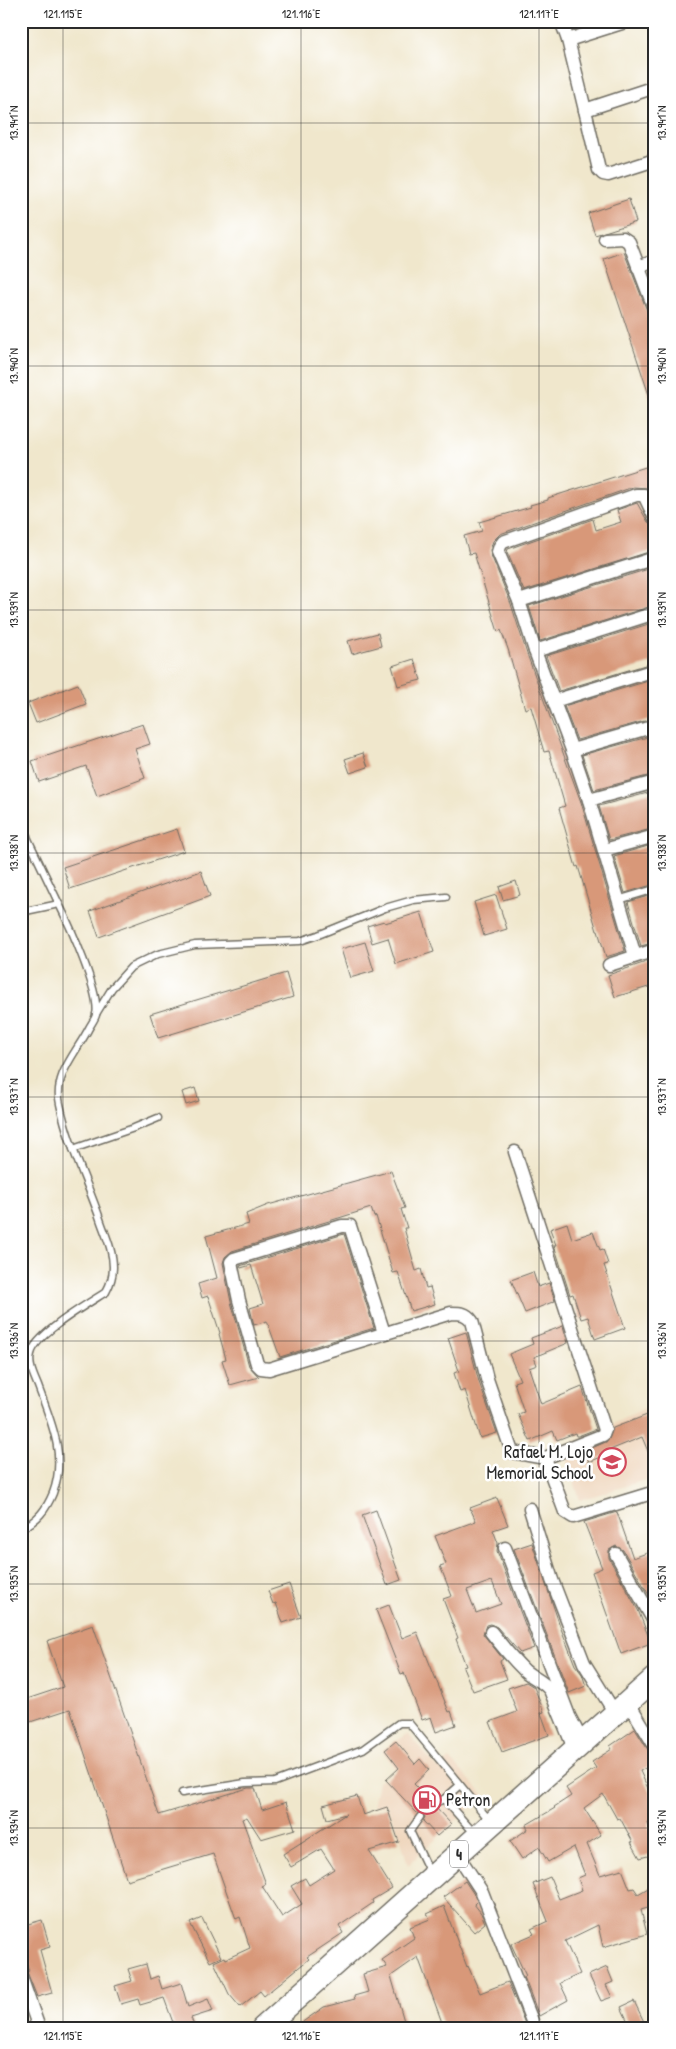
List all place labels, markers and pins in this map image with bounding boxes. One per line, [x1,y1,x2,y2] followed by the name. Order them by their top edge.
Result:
[487,1439,593,1485] place label: Rafael M. Lojo Memorial School
[597,1447,627,1477] school or university icon: Rafael M. Lojo Memorial School
[412,1785,442,1815] fuel station icon: Petron
[446,1787,490,1812] place label: Petron

